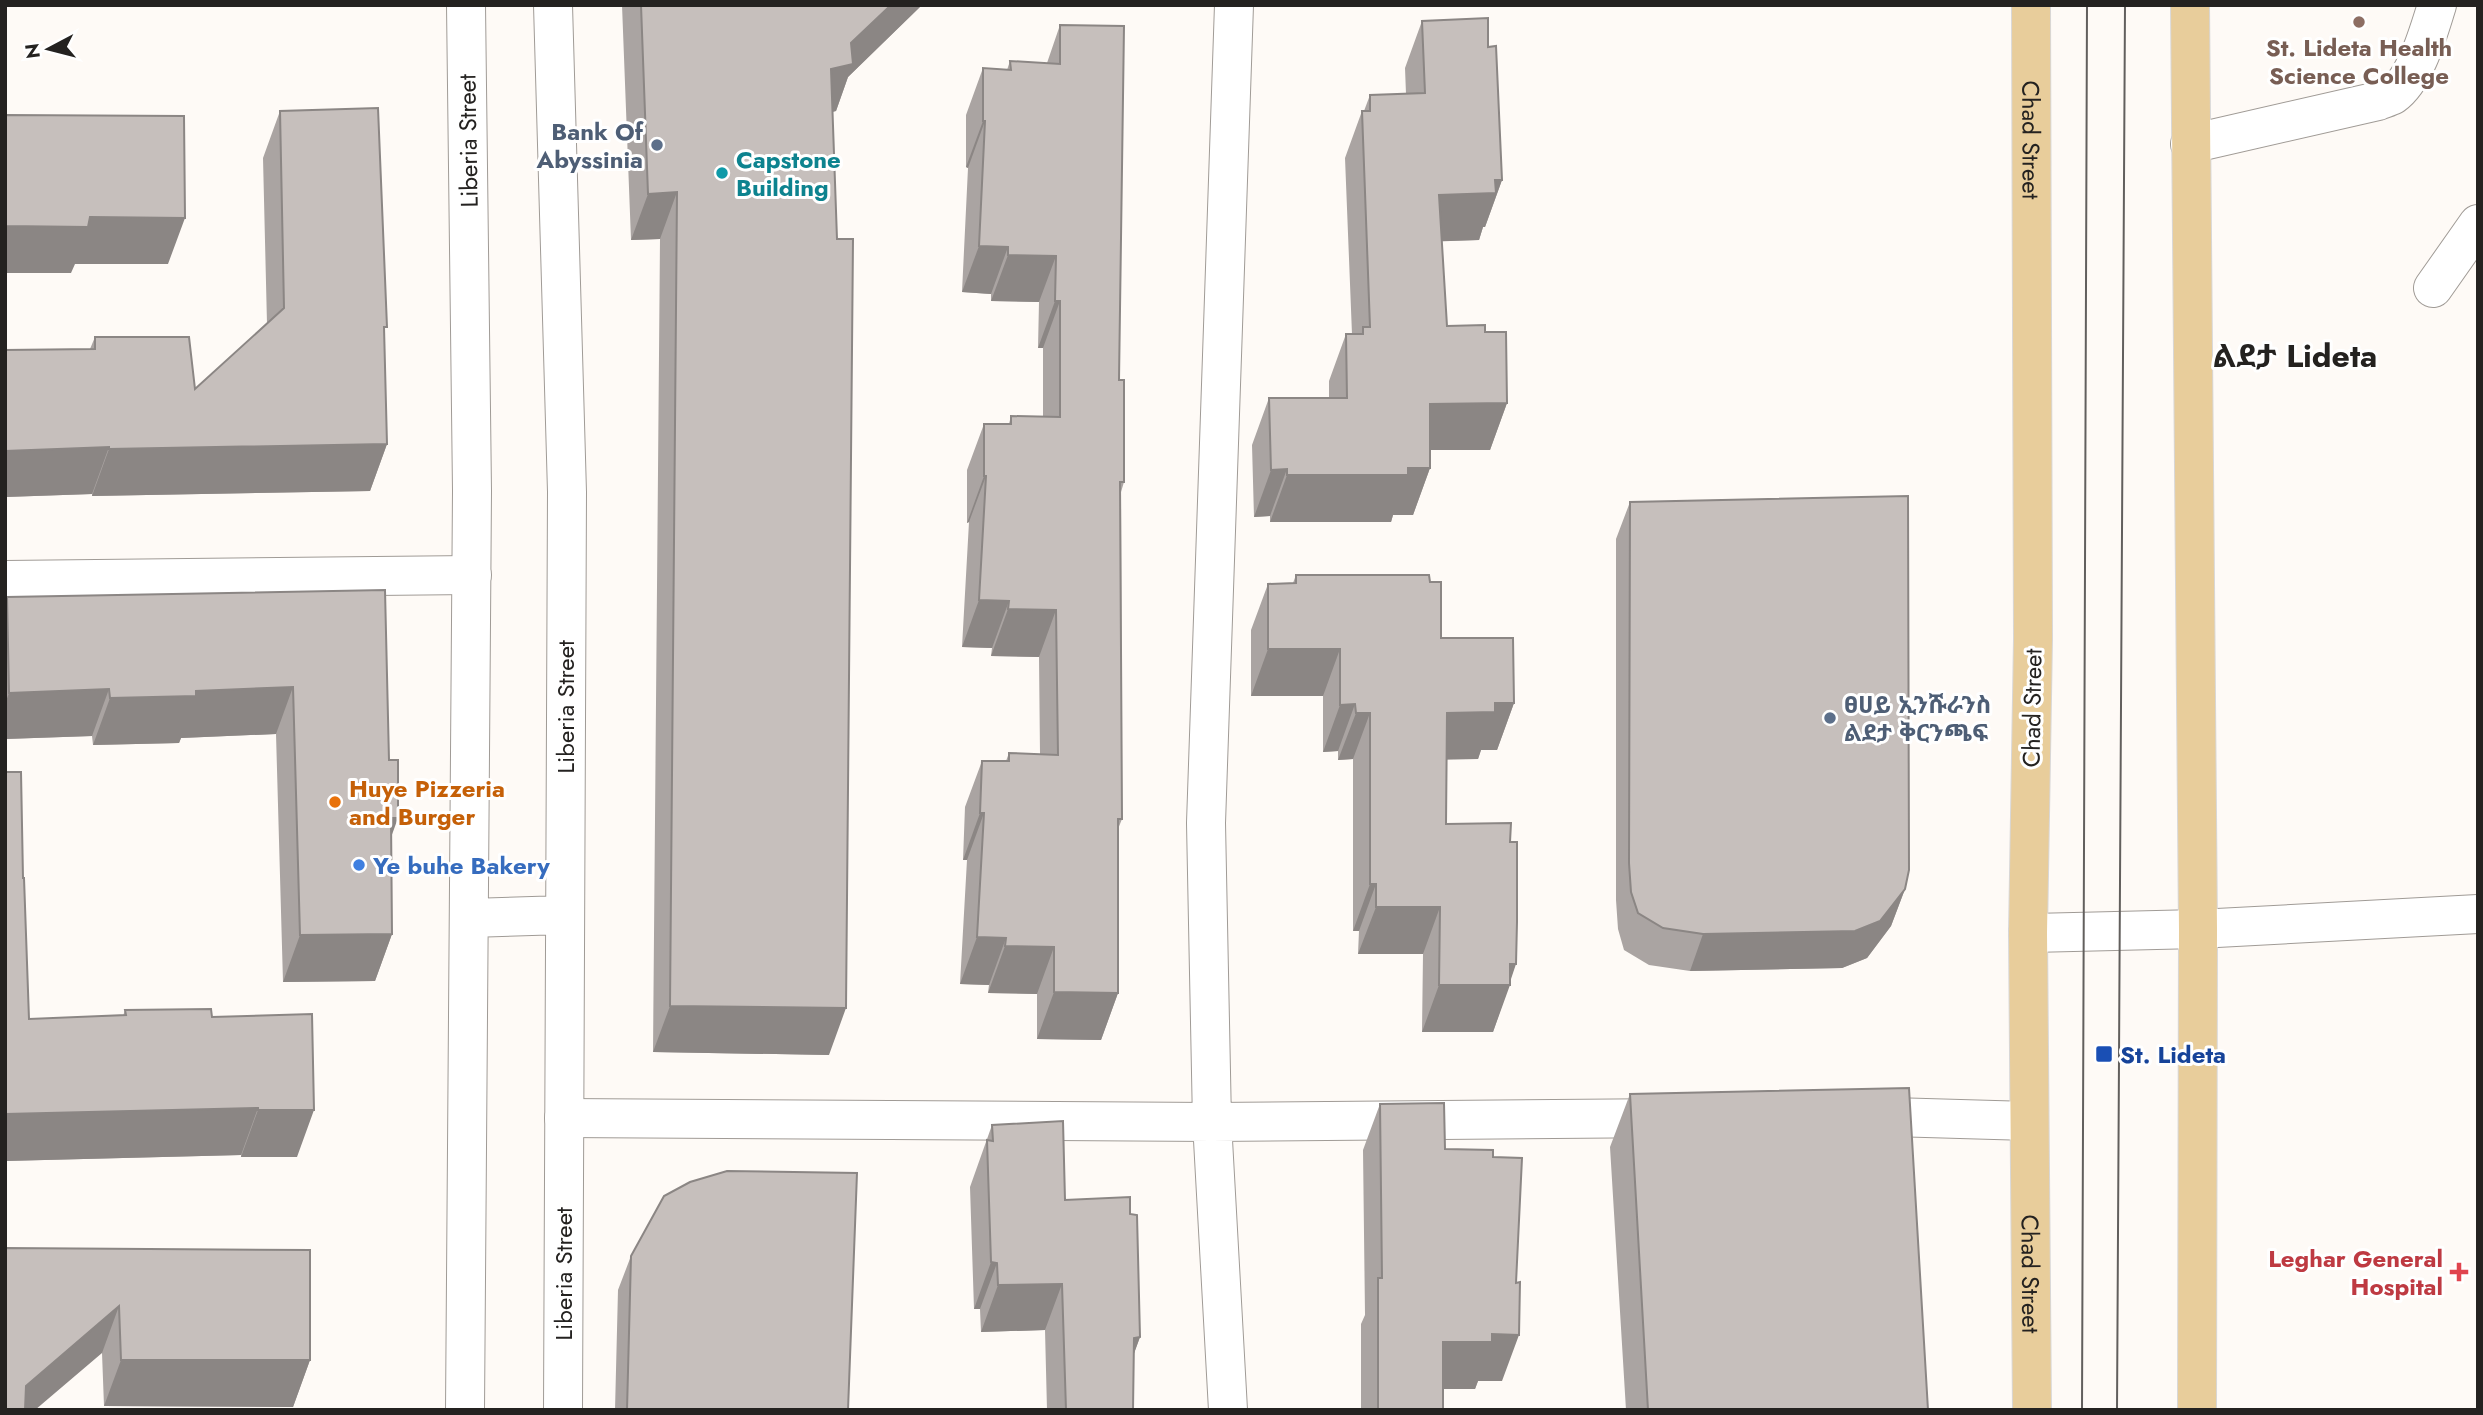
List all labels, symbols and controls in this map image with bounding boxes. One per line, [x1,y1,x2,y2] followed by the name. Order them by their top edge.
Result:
[14,14,84,84] north arrow
[2351,14,2367,30] marker: St. Lideta Health Science College
[2266,30,2452,93] place label: St. Lideta Health Science College
[18,42,47,60] text: N
[449,74,487,208] street label: Liberia Street
[2014,81,2049,200] street label: Chad Street
[536,114,645,177] place label: Bank Of Abyssinia
[649,137,665,153] marker: Bank Of Abyssinia
[736,142,841,205] place label: Capstone Building
[714,165,730,181] marker: Capstone Building
[2213,333,2377,379] district label: ልደታ Lideta
[548,640,583,774] street label: Liberia Street
[2013,648,2051,768] street label: Chad Street
[1844,687,1991,750] place label: ፀሀይ ኢንሹራንስ ልደታ ቅርንጫፍ
[1822,710,1838,726] marker: ፀሀይ ኢንሹራንስ ልደታ ቅርንጫፍ
[349,771,505,834] place label: Huye Pizzeria and Burger
[327,794,343,810] marker: Huye Pizzeria and Burger
[372,848,550,883] place label: Ye buhe Bakery
[351,857,367,873] marker: Ye buhe Bakery
[2120,1037,2226,1072] place label: St. Lideta
[2094,1044,2114,1064] marker: St. Lideta
[546,1207,581,1341] street label: Liberia Street
[2013,1214,2049,1334] street label: Chad Street
[2268,1241,2443,1304] place label: Leghar General Hospital
[2449,1262,2469,1282] marker: Leghar General Hospital

